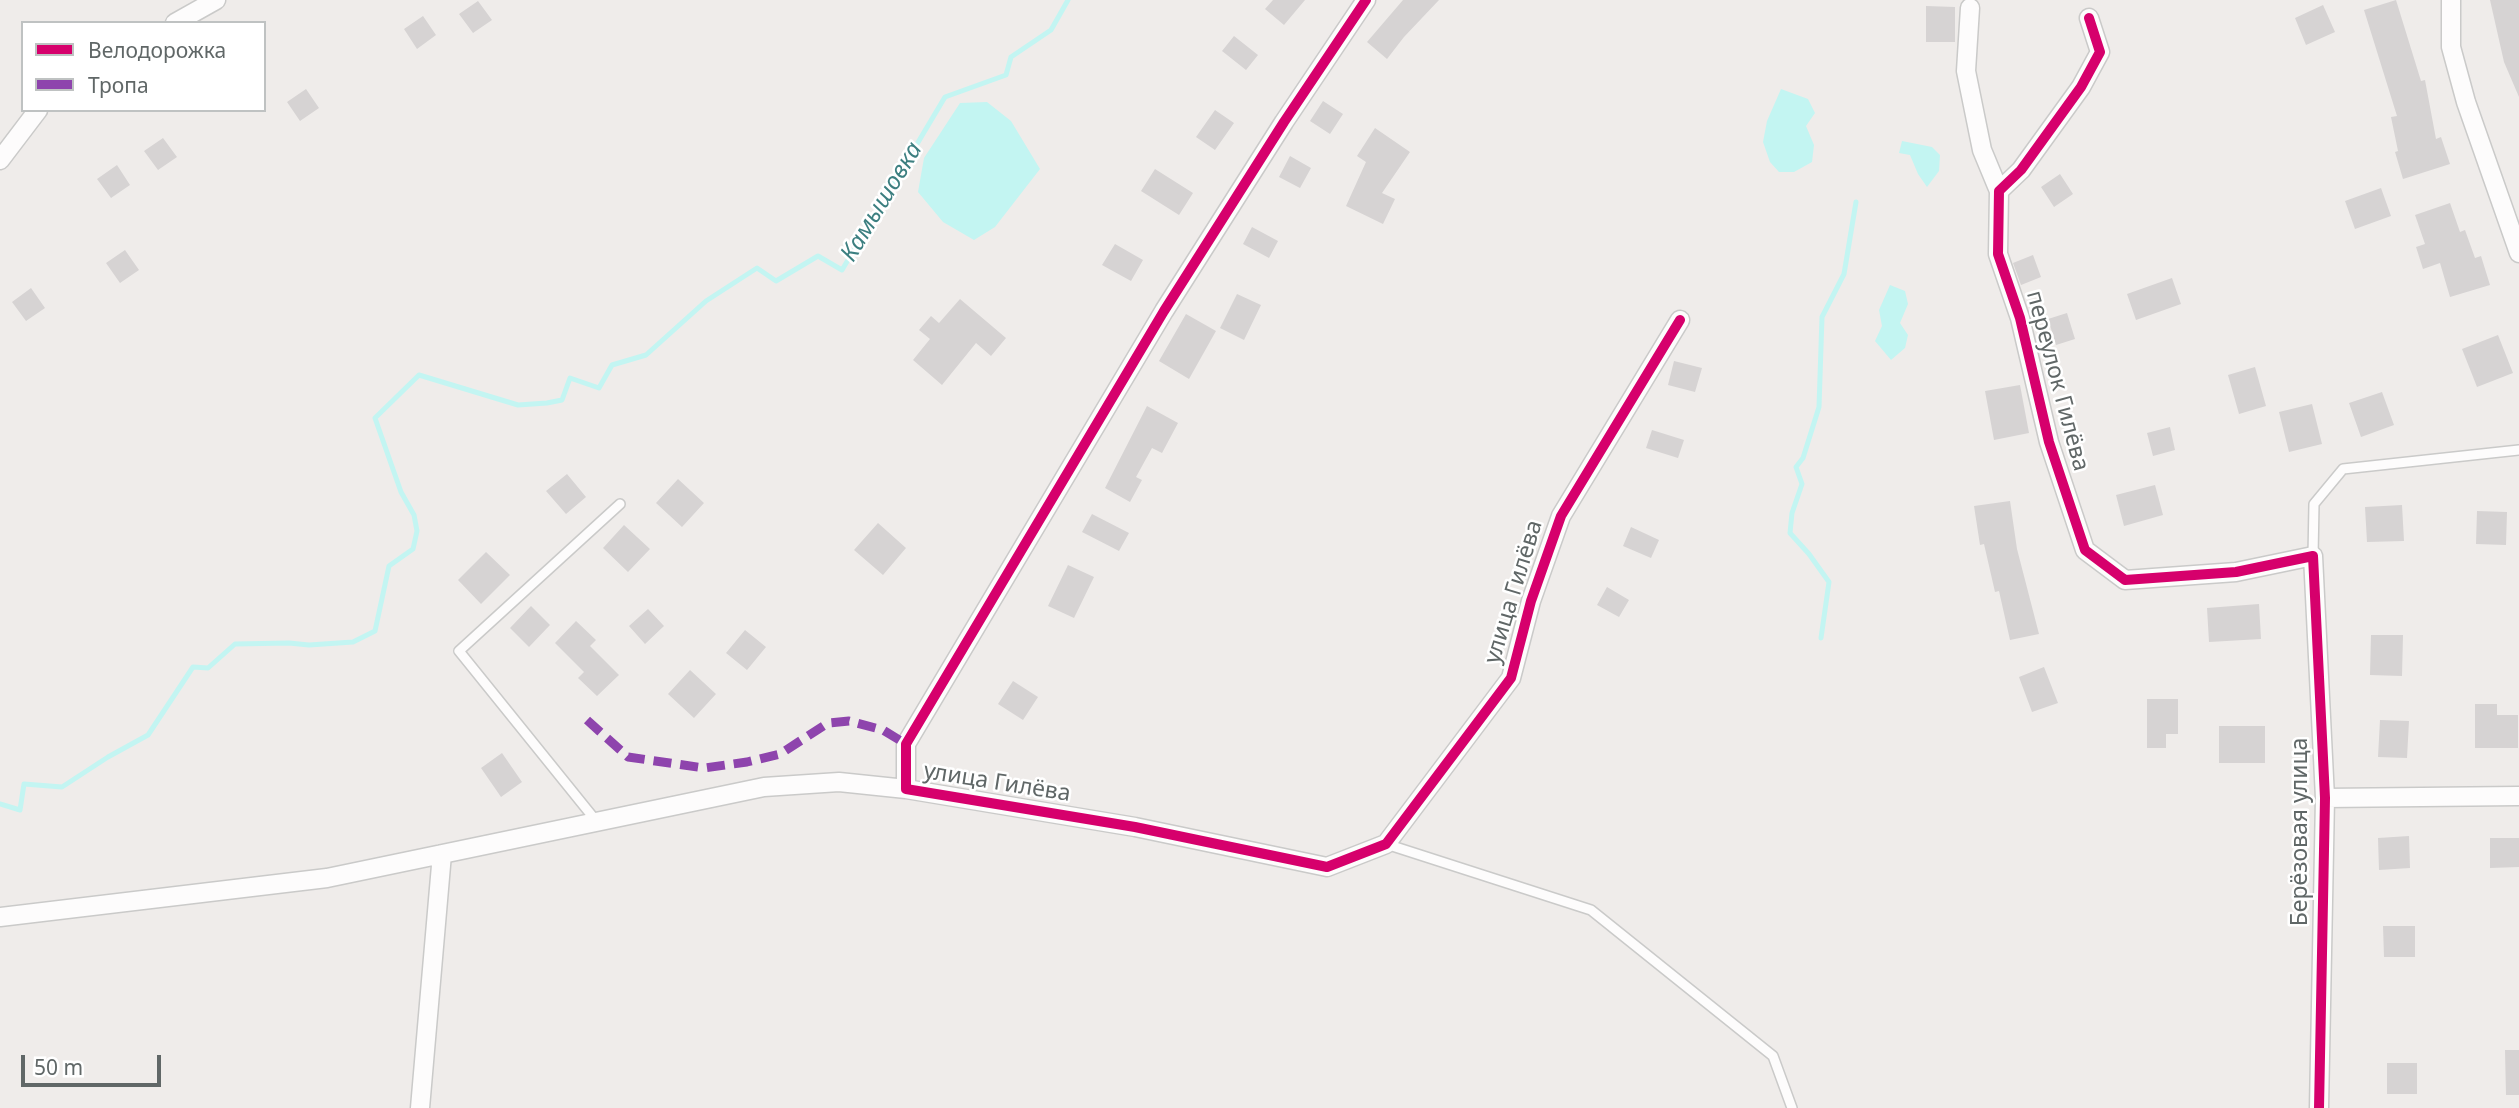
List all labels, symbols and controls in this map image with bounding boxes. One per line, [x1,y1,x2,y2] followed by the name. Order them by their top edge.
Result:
[21,21,266,112] legend
[88,36,226,64] text: Велодорожка
[88,71,149,99] text: Тропа
[835,137,929,267] water label: Камышовка
[2020,288,2094,474] street label: переулок Гилёва
[1479,517,1549,667] street label: улица Гилёва
[2286,738,2314,926] street label: Берёзовая улица
[922,758,1072,808] street label: улица Гилёва
[24,1042,164,1086] scale bar
[34,1053,83,1081] text: 50 m

